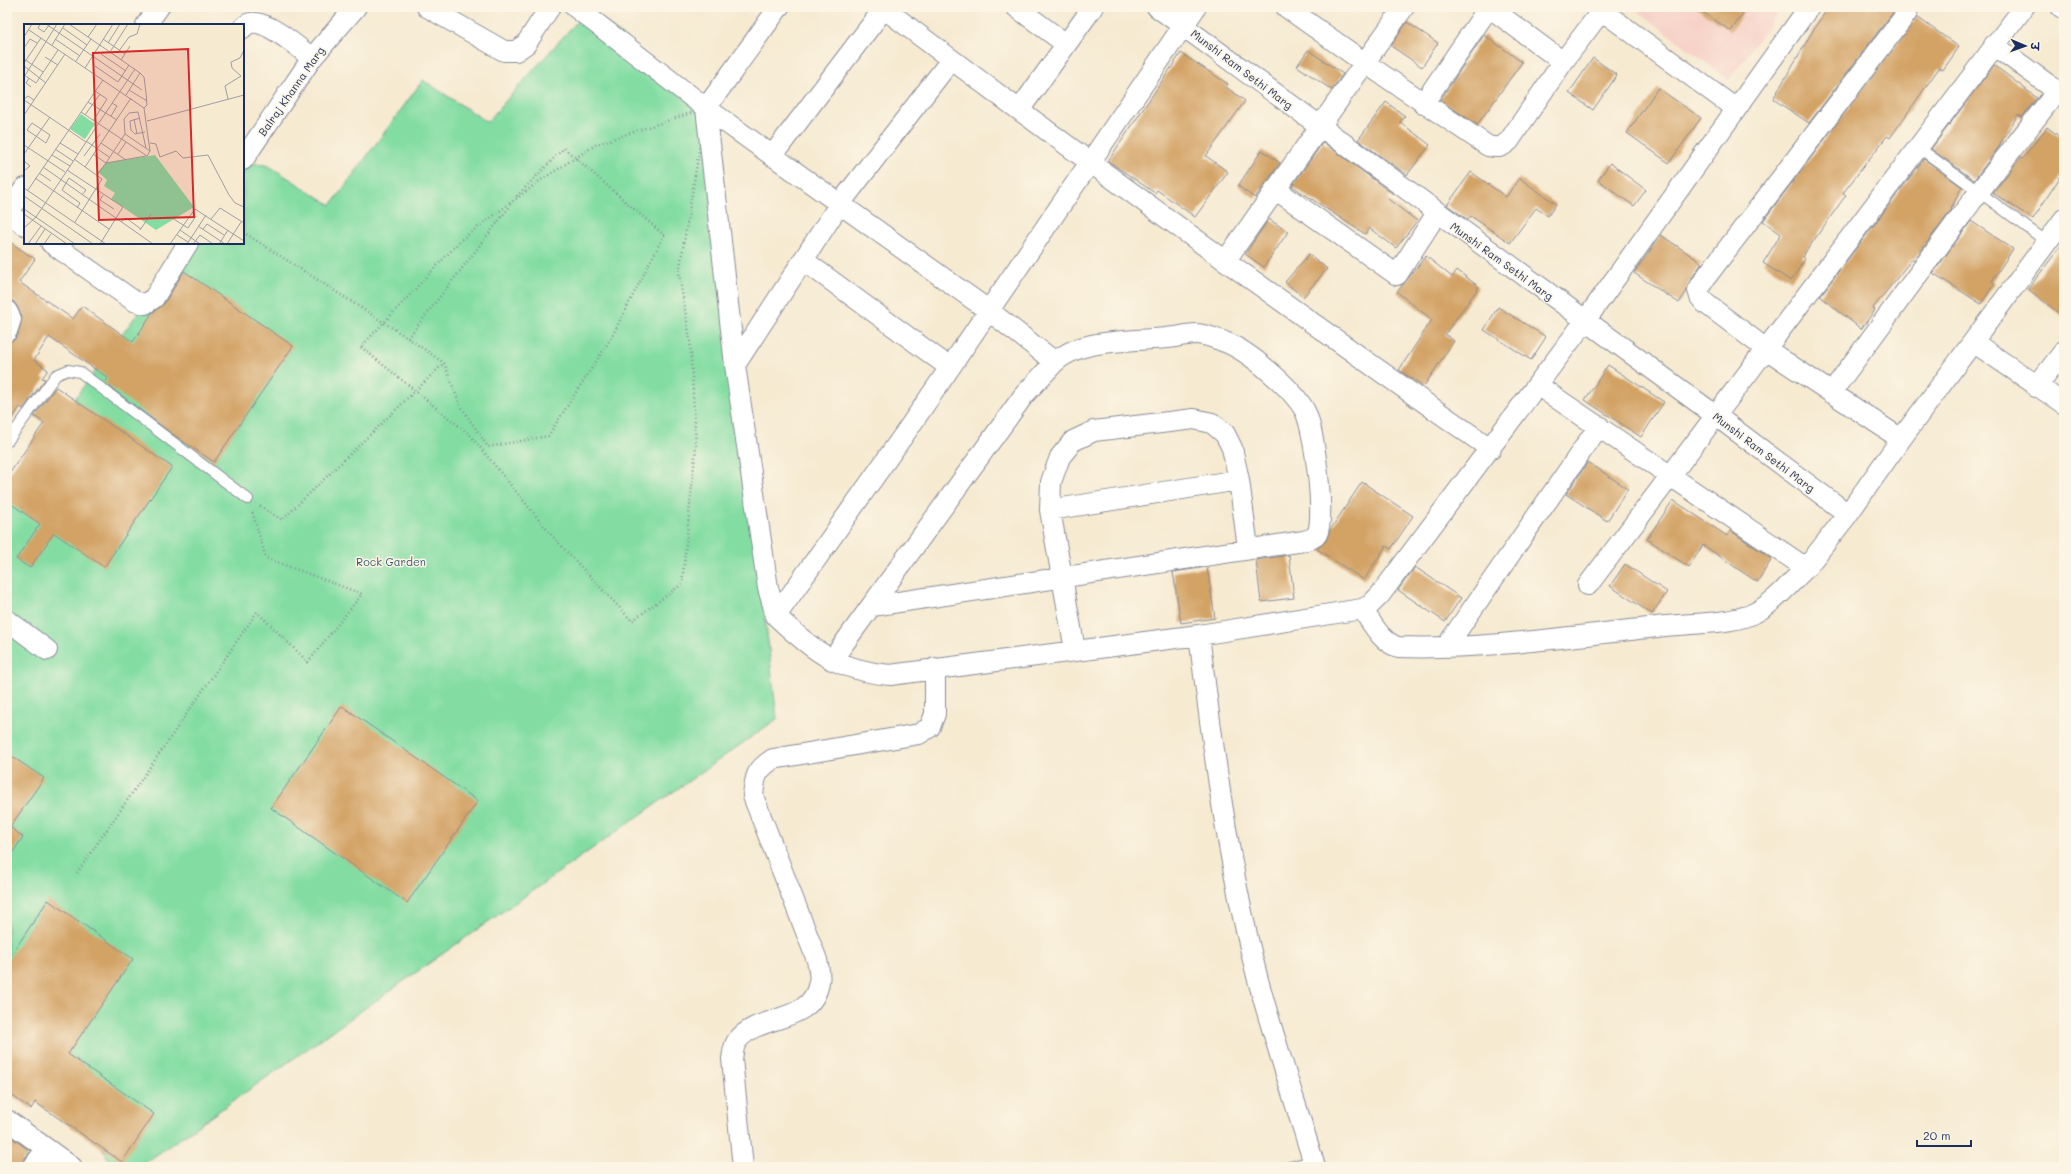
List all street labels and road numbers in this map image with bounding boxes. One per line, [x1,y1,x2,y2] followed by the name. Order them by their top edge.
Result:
[1188,26,1296,112] street label: Munshi Ram Sethi Marg
[254,43,328,139] street label: Balraj Khanna Marg
[1447,218,1557,304] street label: Munshi Ram Sethi Marg
[1710,409,1818,495] street label: Munshi Ram Sethi Marg

